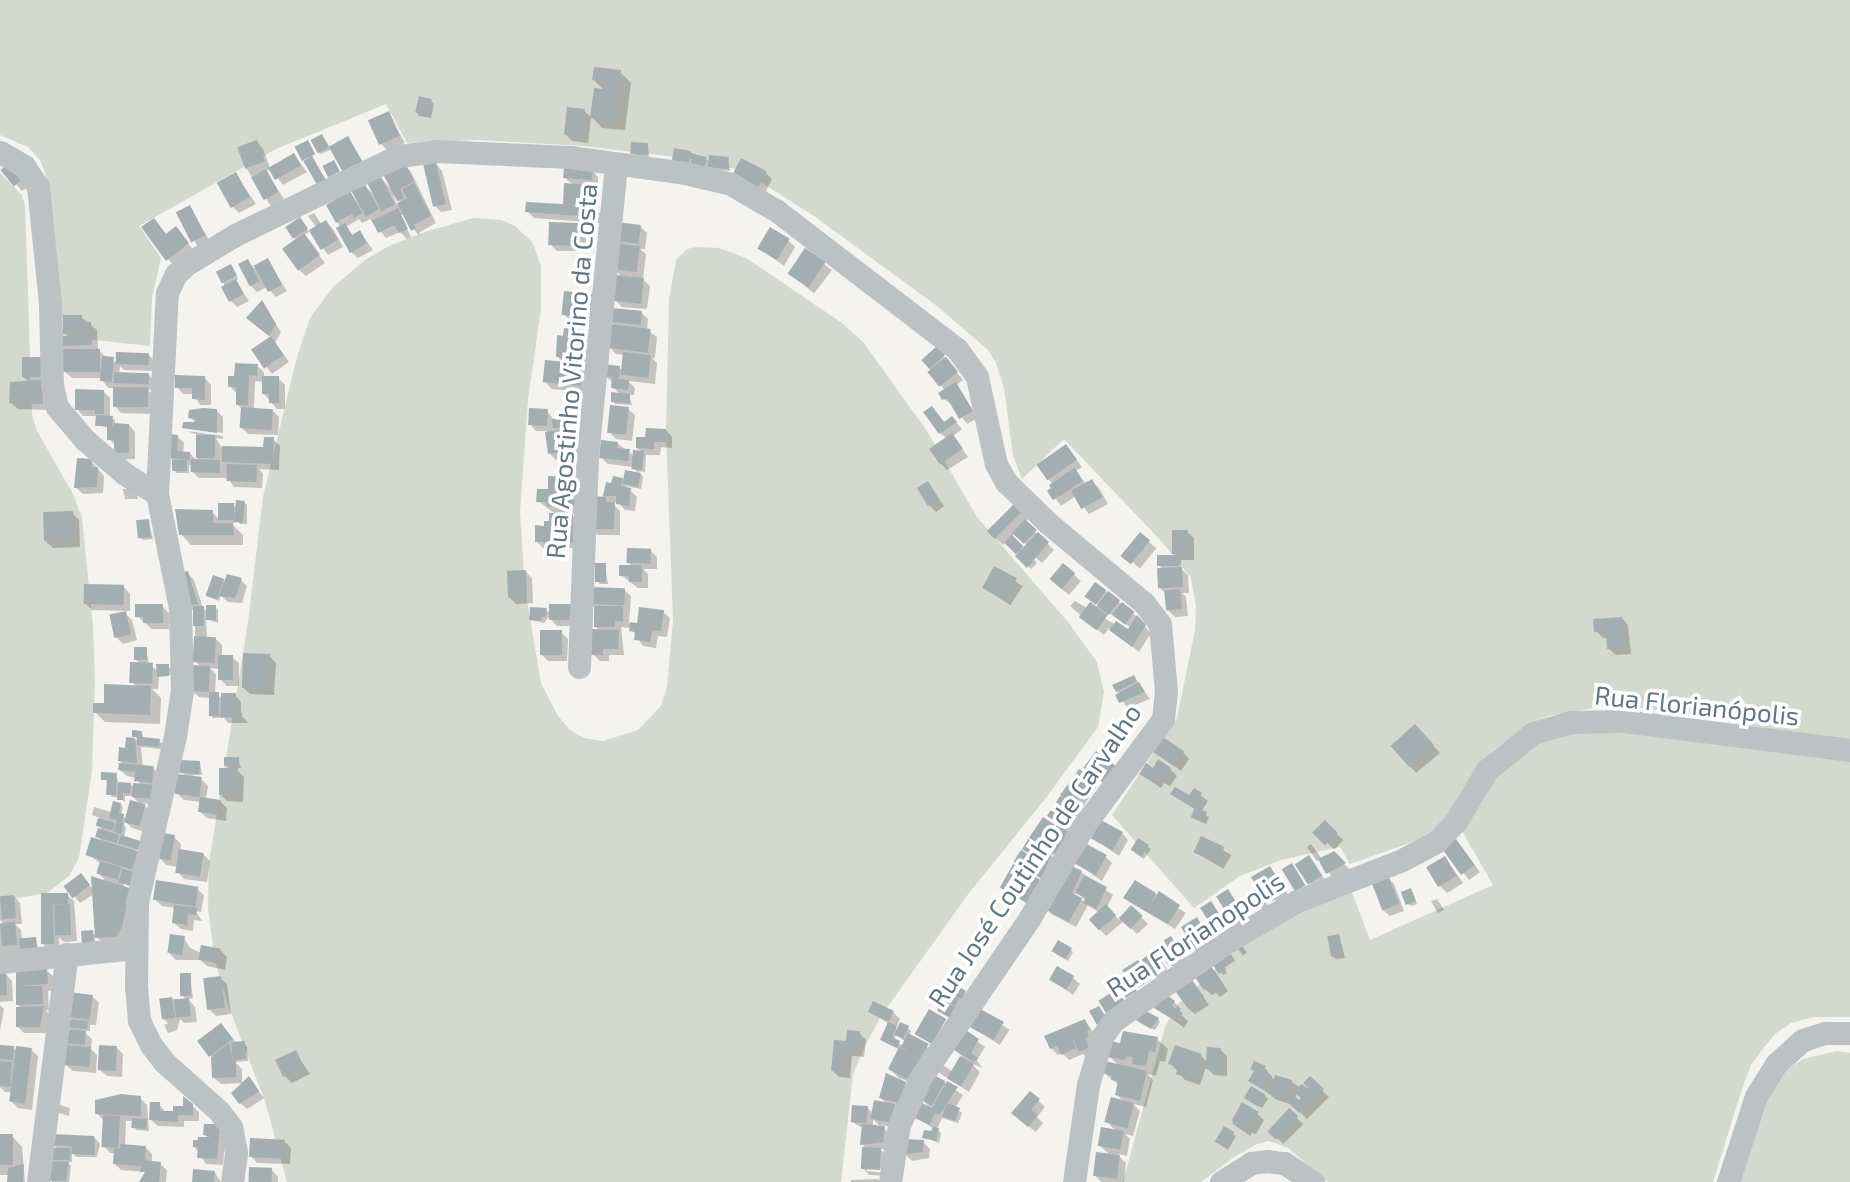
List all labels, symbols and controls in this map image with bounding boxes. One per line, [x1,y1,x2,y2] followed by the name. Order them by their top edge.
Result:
[539,181,603,561] street label: Rua Agostinho Vitorino da Costa
[1593,679,1801,731] street label: Rua Florianópolis
[921,698,1147,1012] street label: Rua José Coutinho de Carvalho
[1100,865,1290,1003] street label: Rua Florianopolis

